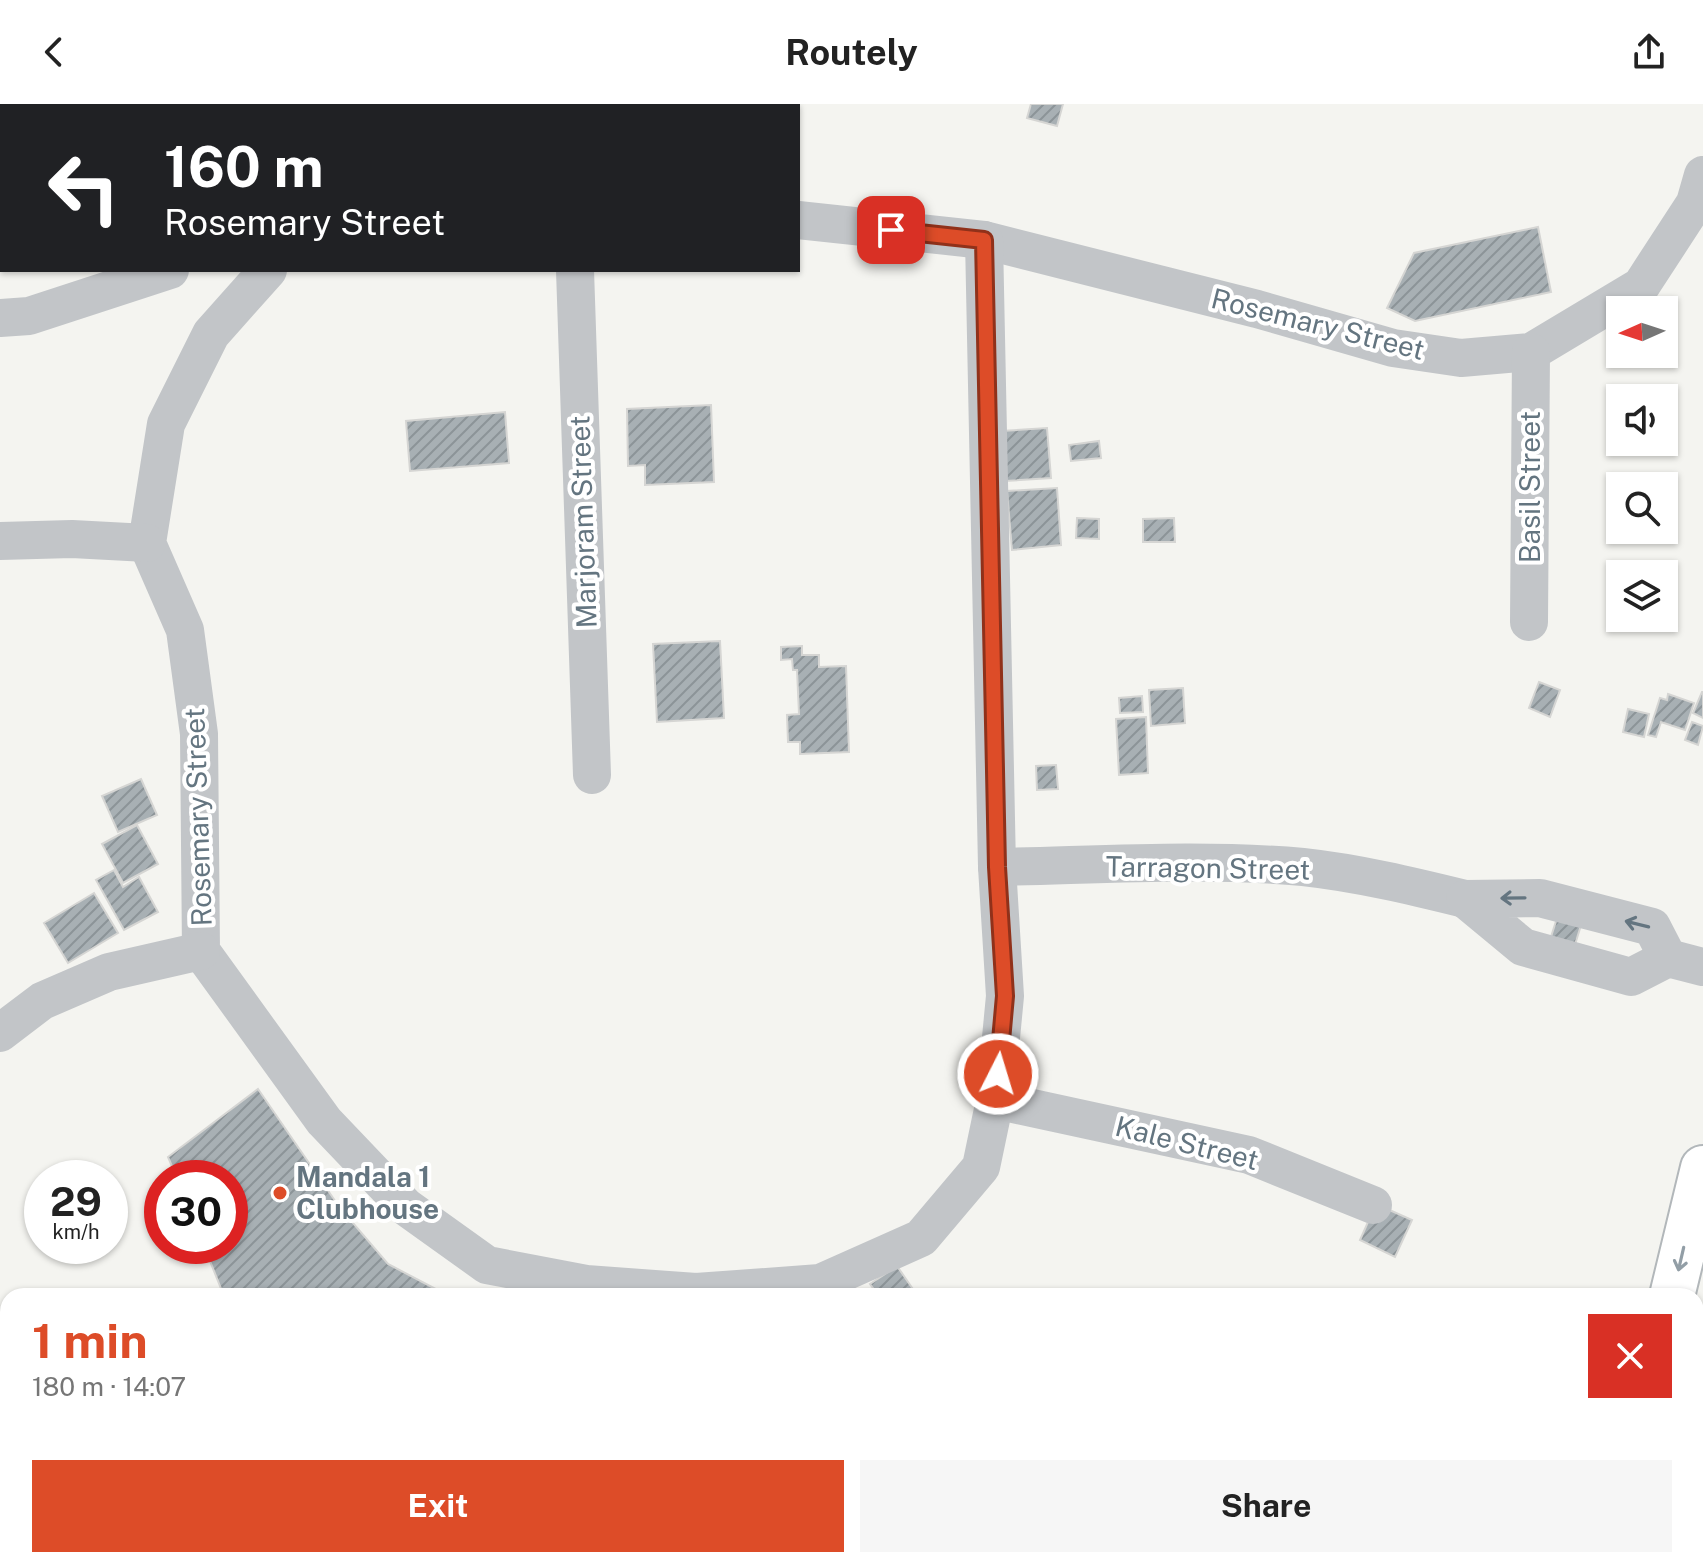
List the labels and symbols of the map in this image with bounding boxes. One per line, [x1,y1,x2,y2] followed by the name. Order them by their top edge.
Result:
[857,196,925,264] pin
[1208,281,1428,366] street label: Rosemary Street
[1606,296,1678,368] north arrow
[1513,411,1546,563] street label: Basil Street
[562,415,603,629] street label: Marjoram Street
[177,707,218,927] street label: Rosemary Street
[1105,849,1311,886] street label: Tarragon Street
[1500,891,1527,906] one-way arrow
[1625,915,1650,930] one-way arrow
[956,1032,1040,1116] position arrow
[1112,1109,1262,1176] street label: Kale Street
[144,1160,248,1264] speed limit sign: 30
[296,1160,439,1225] place label: Mandala 1 Clubhouse
[271,1184,289,1202] marker: Mandala 1 Clubhouse
[1673,1246,1688,1272] one-way arrow

